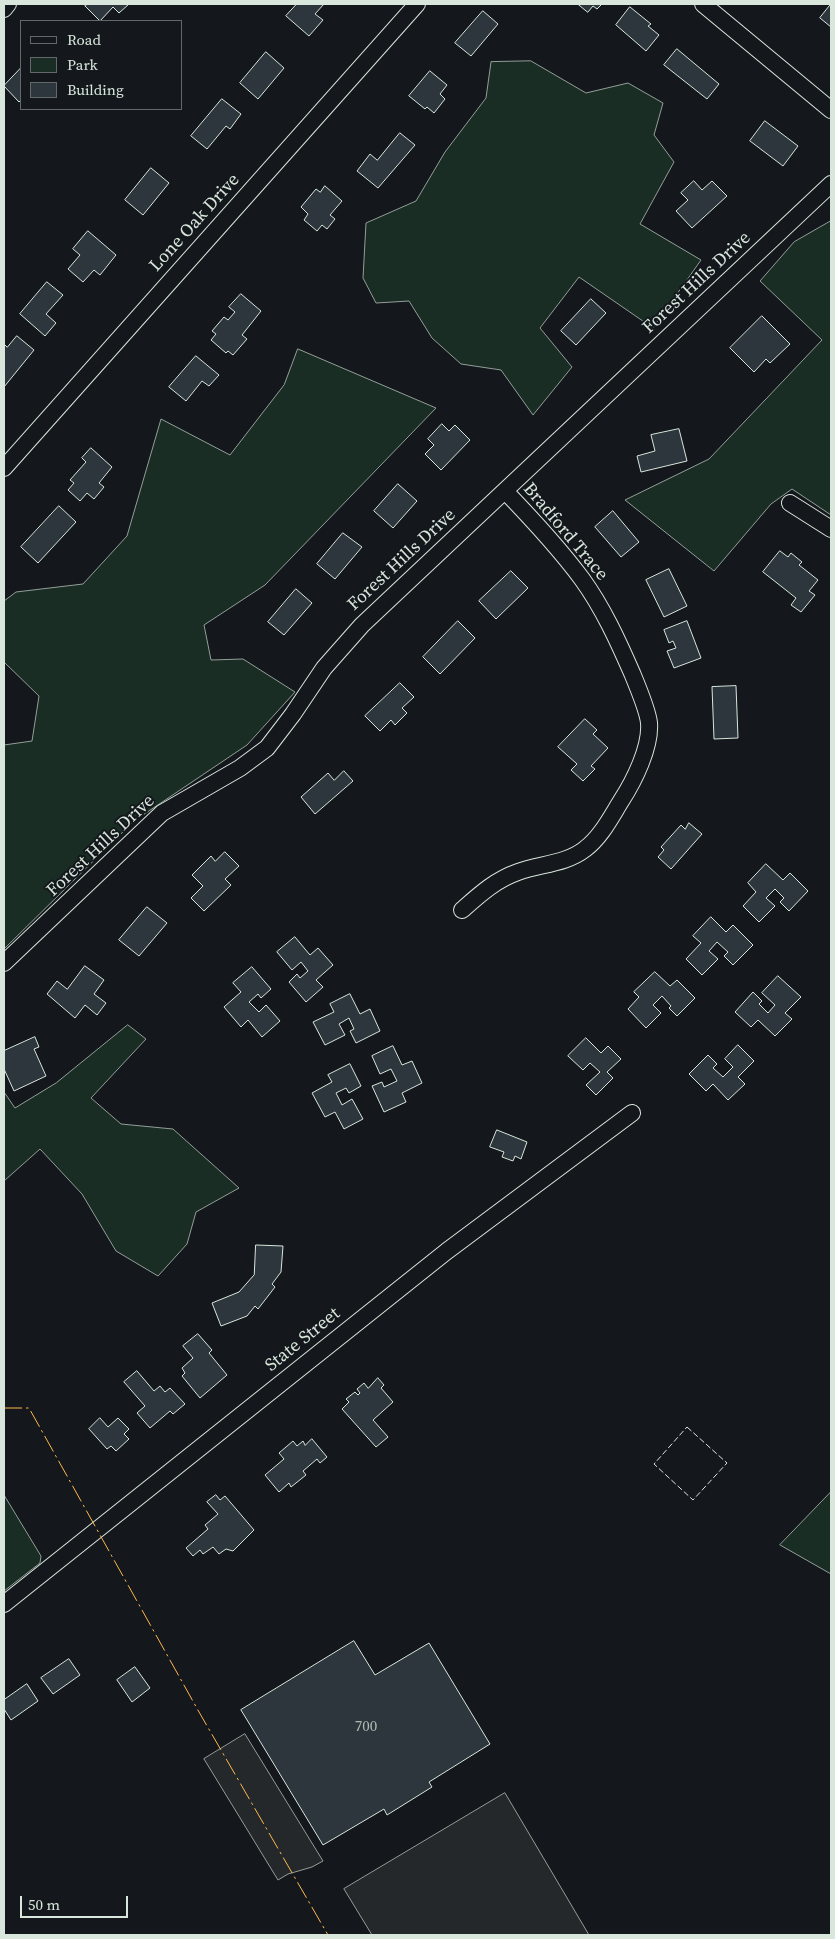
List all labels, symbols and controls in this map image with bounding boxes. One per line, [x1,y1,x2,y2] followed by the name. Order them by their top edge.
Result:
[20,20,182,110] legend
[67,29,101,50] text: Road
[67,54,98,75] text: Park
[67,79,124,100] text: Building
[145,170,245,276] street label: Lone Oak Drive
[639,227,755,339] street label: Forest Hills Drive
[518,479,612,585] street label: Bradford Trace
[344,504,460,616] street label: Forest Hills Drive
[43,790,159,902] street label: Forest Hills Drive
[261,1303,345,1377] street label: State Street
[355,1718,377,1736] house number: 700
[22,1886,130,1918] scale bar
[28,1894,60,1915] text: 50 m

